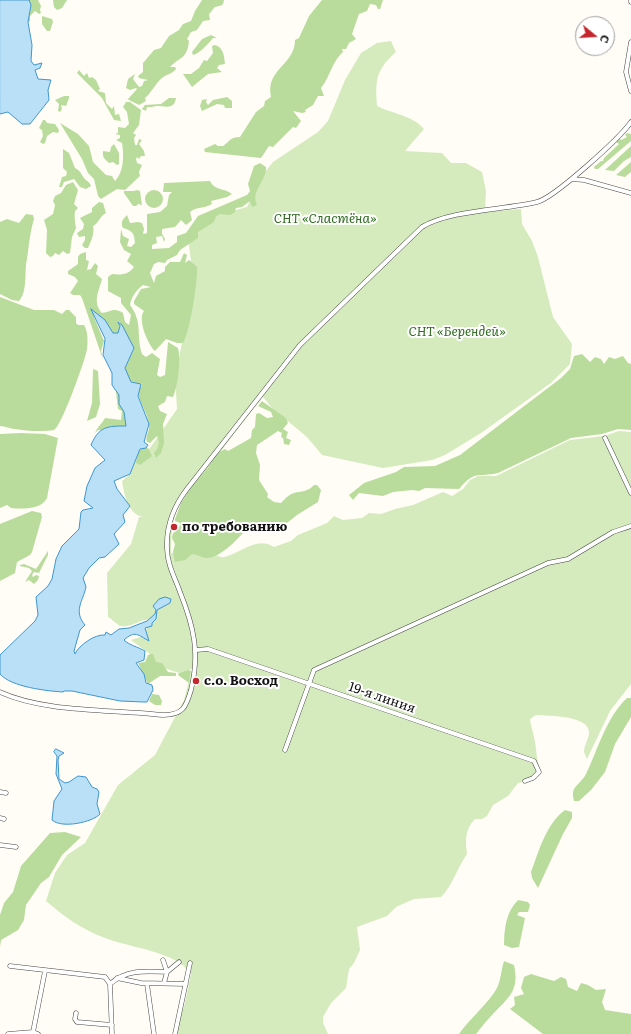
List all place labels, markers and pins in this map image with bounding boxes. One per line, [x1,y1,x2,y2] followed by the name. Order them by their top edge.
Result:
[182,519,287,535] place label: по требованию
[169,522,179,532] marker: по требованию
[204,673,278,689] place label: с.о. Восход
[191,676,201,686] marker: с.о. Восход

